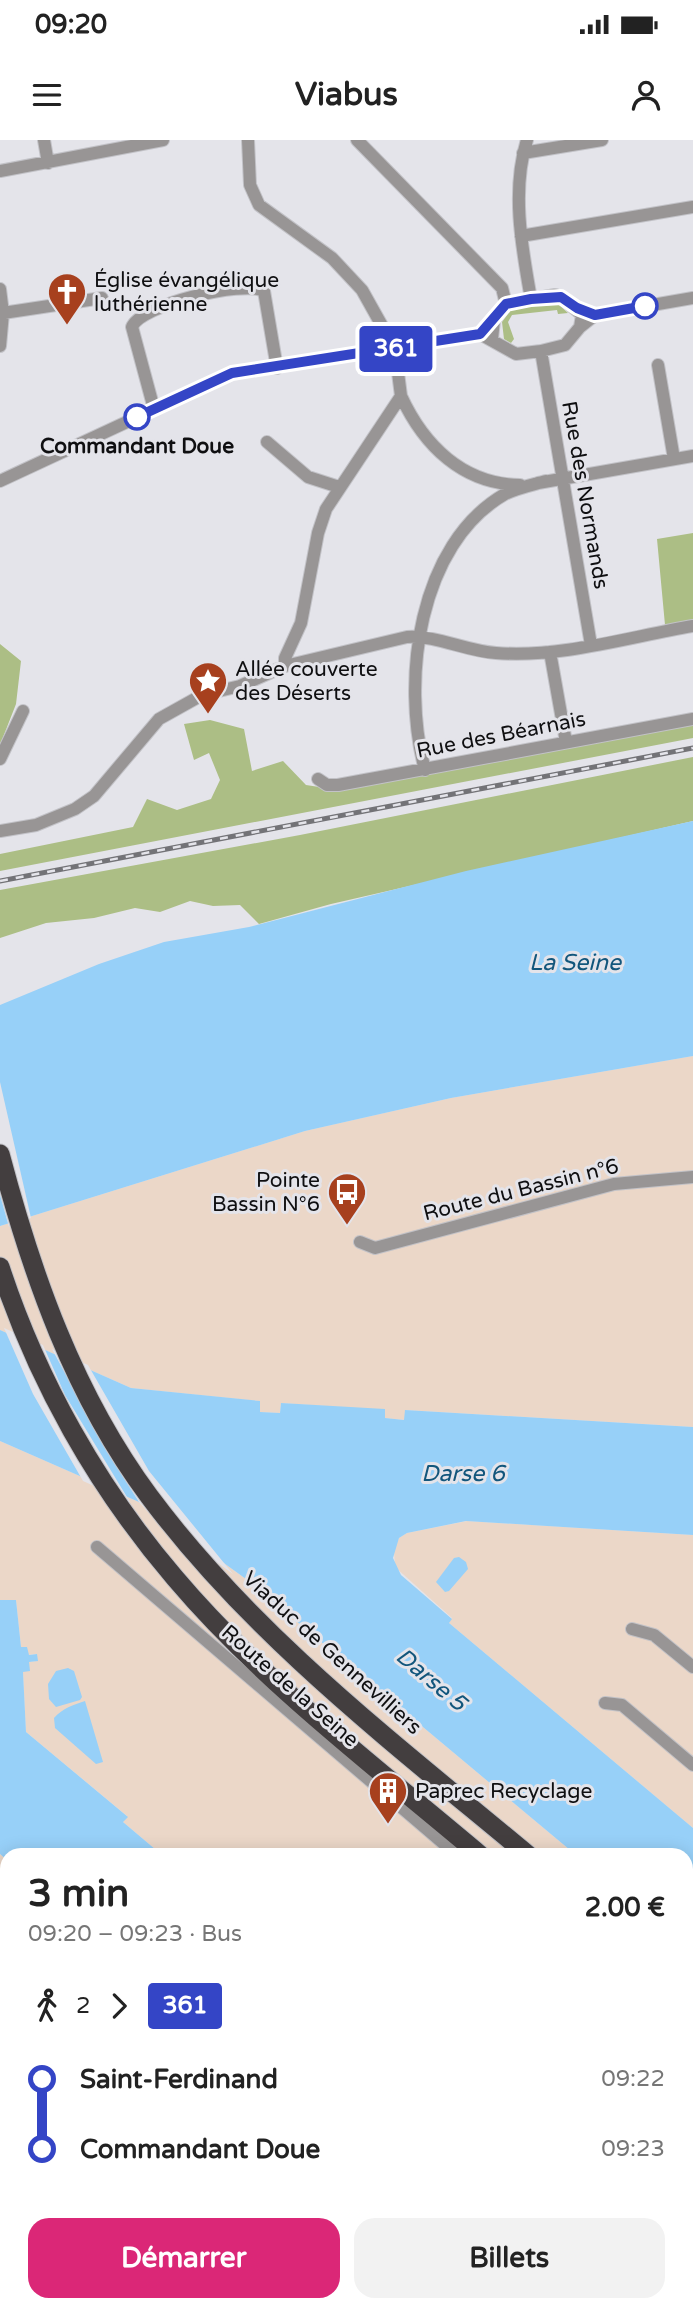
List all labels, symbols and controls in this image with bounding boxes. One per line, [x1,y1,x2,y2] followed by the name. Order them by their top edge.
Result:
[35,9,107,40] text: 09:20
[28,76,66,114] icon: menu
[295,76,398,114] text: Viabus
[627,76,665,114] icon: person
[94,268,279,317] place label: Église évangélique luthérienne
[46,271,88,326] church icon: Église évangélique luthérienne
[632,293,658,319] unlabelled marker
[356,326,436,372] line badge: 361
[373,334,419,363] text: 361
[556,399,614,591] street label: Rue des Normands
[124,404,150,430] marker: Commandant Doue
[40,434,234,459] place label: Commandant Doue
[235,657,378,706] place label: Allée couverte des Déserts
[187,660,229,715] place icon: Allée couverte des Déserts
[414,706,588,764] street label: Rue des Béarnais
[529,949,623,977] water label: La Seine
[421,1154,621,1226] street label: Route du Bassin n°6
[212,1168,320,1217] place label: Pointe Bassin N°6
[326,1171,368,1226] bus stop icon: Pointe Bassin N°6
[421,1460,507,1488] water label: Darse 6
[237,1566,427,1740] street label: Viaduc de Gennevilliers
[216,1620,364,1752] street label: Route de la Seine
[390,1643,474,1719] water label: Darse 5
[367,1770,409,1825] building icon: Paprec Recyclage
[415,1779,593,1804] place label: Paprec Recyclage
[28,1871,129,1917] text: 3 min
[585,1892,665,1923] text: 2.00 €
[28,1920,242,1948] text: 09:20 – 09:23 · Bus
[28,1987,66,2025] icon: walk
[100,1987,138,2025] icon: forward
[162,1991,208,2020] text: 361
[76,1992,90,2020] text: 2
[80,2064,278,2095] text: Saint-Ferdinand
[601,2065,665,2093] text: 09:22
[80,2134,320,2165] text: Commandant Doue
[601,2135,665,2163] text: 09:23
[28,2218,340,2298] button: Démarrer
[354,2218,665,2298] button: Billets

